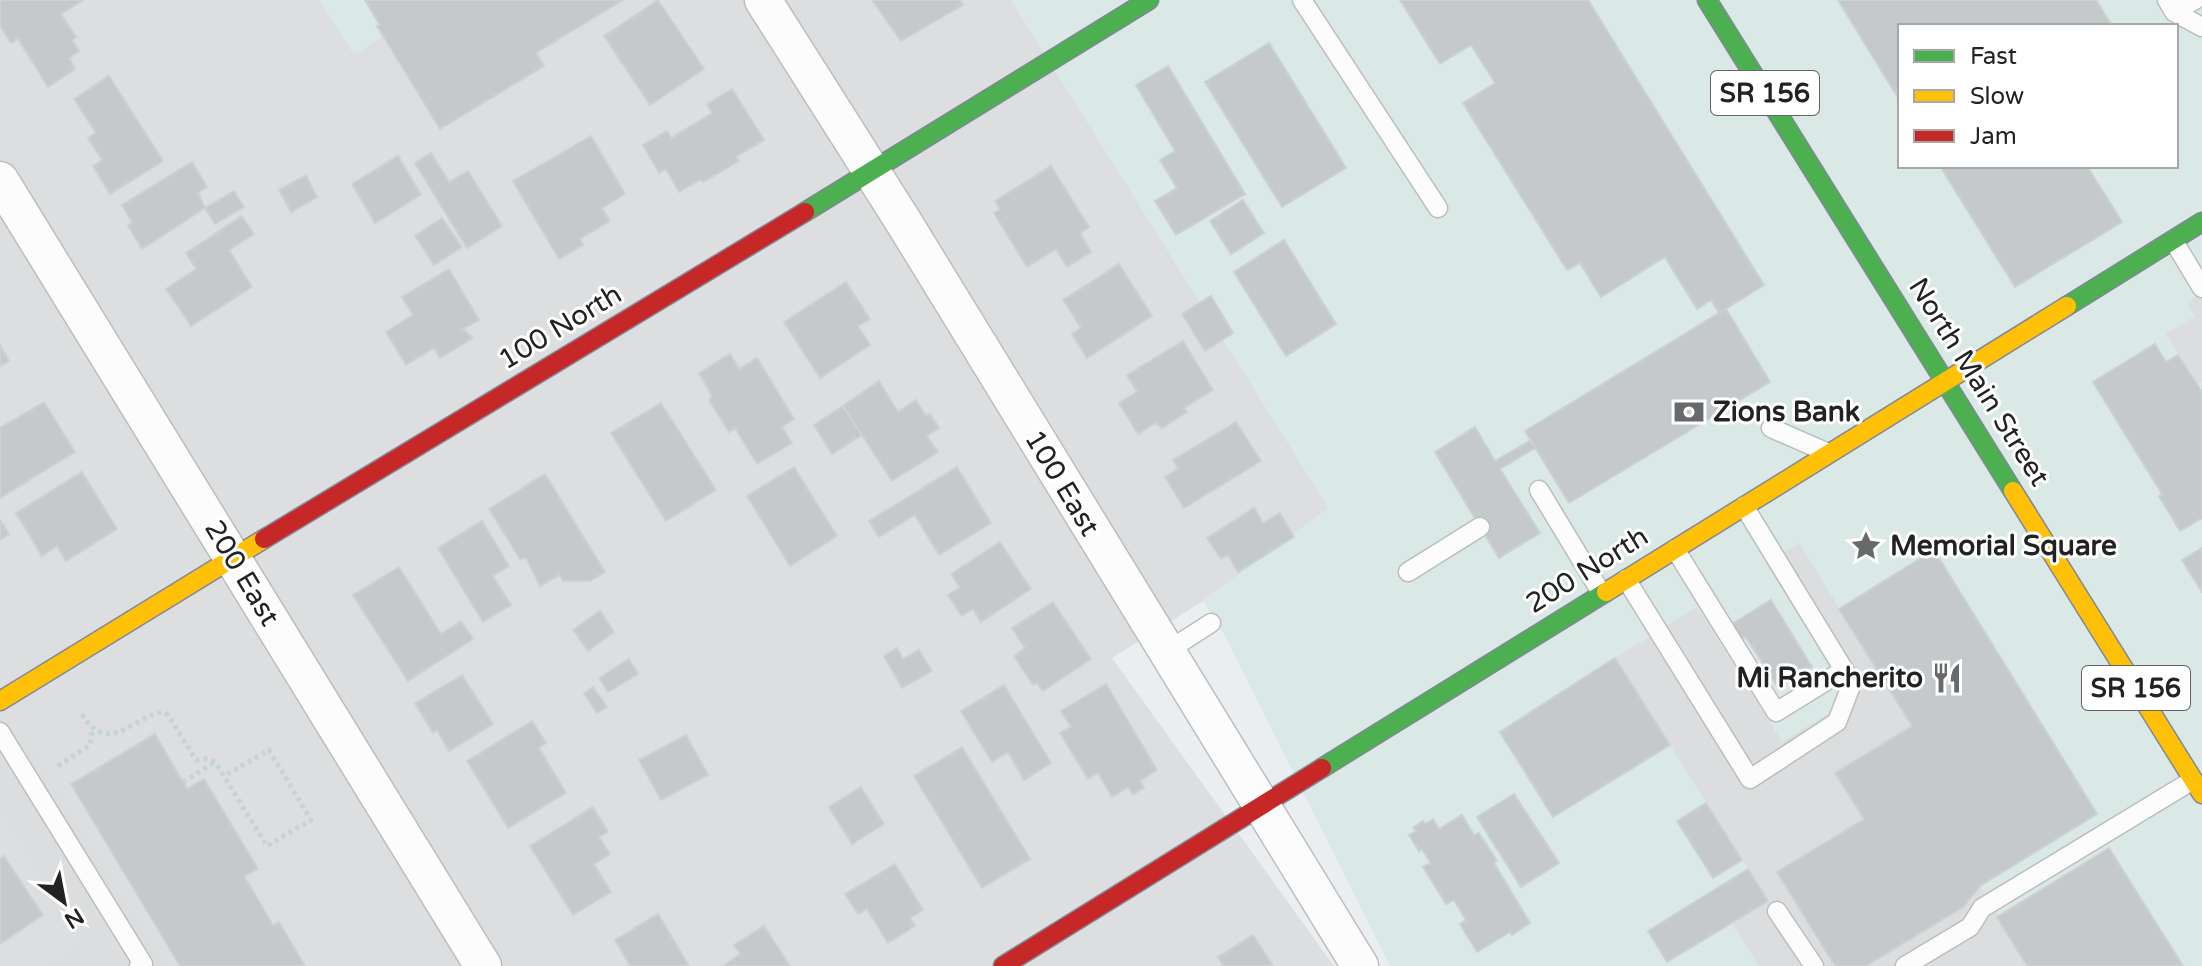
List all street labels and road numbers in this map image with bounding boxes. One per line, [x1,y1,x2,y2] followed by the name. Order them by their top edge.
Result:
[1711,71,1819,115] road number: SR 156
[1901,272,2057,493] street label: North Main Street
[492,277,628,377] street label: 100 North
[1017,424,1107,542] street label: 100 East
[197,514,287,632] street label: 200 East
[1520,519,1654,621] street label: 200 North
[2082,666,2190,710] road number: SR 156

